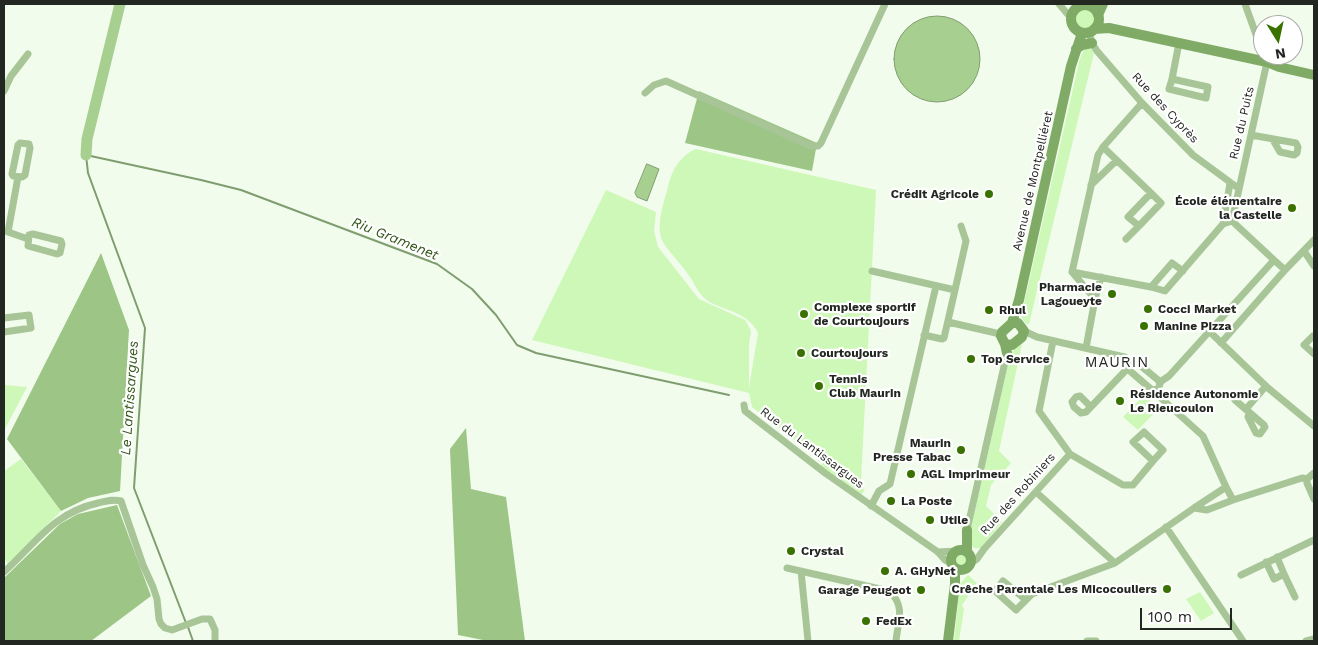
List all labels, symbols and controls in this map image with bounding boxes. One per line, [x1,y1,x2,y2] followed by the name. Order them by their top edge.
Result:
[1253,15,1303,65] north arrow
[1274,45,1287,63] text: N
[1129,70,1201,146] street label: Rue des Cyprès
[1227,85,1257,161] street label: Rue du Puits
[1010,110,1056,252] street label: Avenue de Montpelliéret
[891,187,979,201] place label: Crédit Agricole
[983,188,995,200] marker: Crédit Agricole
[1175,194,1282,222] place label: École élémentaire la Castelle
[1286,202,1298,214] marker: École élémentaire la Castelle
[349,214,441,264] water label: Riu Gramenet
[1039,280,1102,308] place label: Pharmacie Lagoueyte
[1106,288,1118,300] marker: Pharmacie Lagoueyte
[814,300,916,328] place label: Complexe sportif de Courtoujours
[1158,302,1236,316] place label: Cocci Market
[999,303,1026,317] place label: Rhul
[1142,303,1154,315] marker: Cocci Market
[983,304,995,316] marker: Rhul
[798,308,810,320] marker: Complexe sportif de Courtoujours
[1154,319,1231,333] place label: Manine Pizza
[1138,320,1150,332] marker: Manine Pizza
[118,340,142,456] water label: Le Lantissargues
[811,346,888,360] place label: Courtoujours
[795,347,807,359] marker: Courtoujours
[981,352,1050,366] place label: Top Service
[965,353,977,365] marker: Top Service
[1084,354,1150,372] district label: MAURIN
[829,372,901,400] place label: Tennis Club Maurin
[813,380,825,392] marker: Tennis Club Maurin
[1130,387,1258,415] place label: Résidence Autonomie Le Rieucoulon
[1114,395,1126,407] marker: Résidence Autonomie Le Rieucoulon
[757,404,867,492] street label: Rue du Lantissargues
[873,436,951,464] place label: Maurin Presse Tabac
[955,444,967,456] marker: Maurin Presse Tabac
[977,450,1059,538] street label: Rue des Robiniers
[921,467,1010,481] place label: AGL Imprimeur
[905,468,917,480] marker: AGL Imprimeur
[901,494,952,508] place label: La Poste
[885,495,897,507] marker: La Poste
[940,513,968,527] place label: Utile
[924,514,936,526] marker: Utile
[801,544,844,558] place label: Crystal
[785,545,797,557] marker: Crystal
[895,564,956,578] place label: A. GHyNet
[879,565,891,577] marker: A. GHyNet
[952,582,1157,596] place label: Crêche Parentale Les Micocouliers
[818,583,911,597] place label: Garage Peugeot
[1161,583,1173,595] marker: Crêche Parentale Les Micocouliers
[915,584,927,596] marker: Garage Peugeot
[1143,598,1236,630] scale bar
[1148,608,1192,626] text: 100 m
[876,614,912,628] place label: FedEx
[860,615,872,627] marker: FedEx

